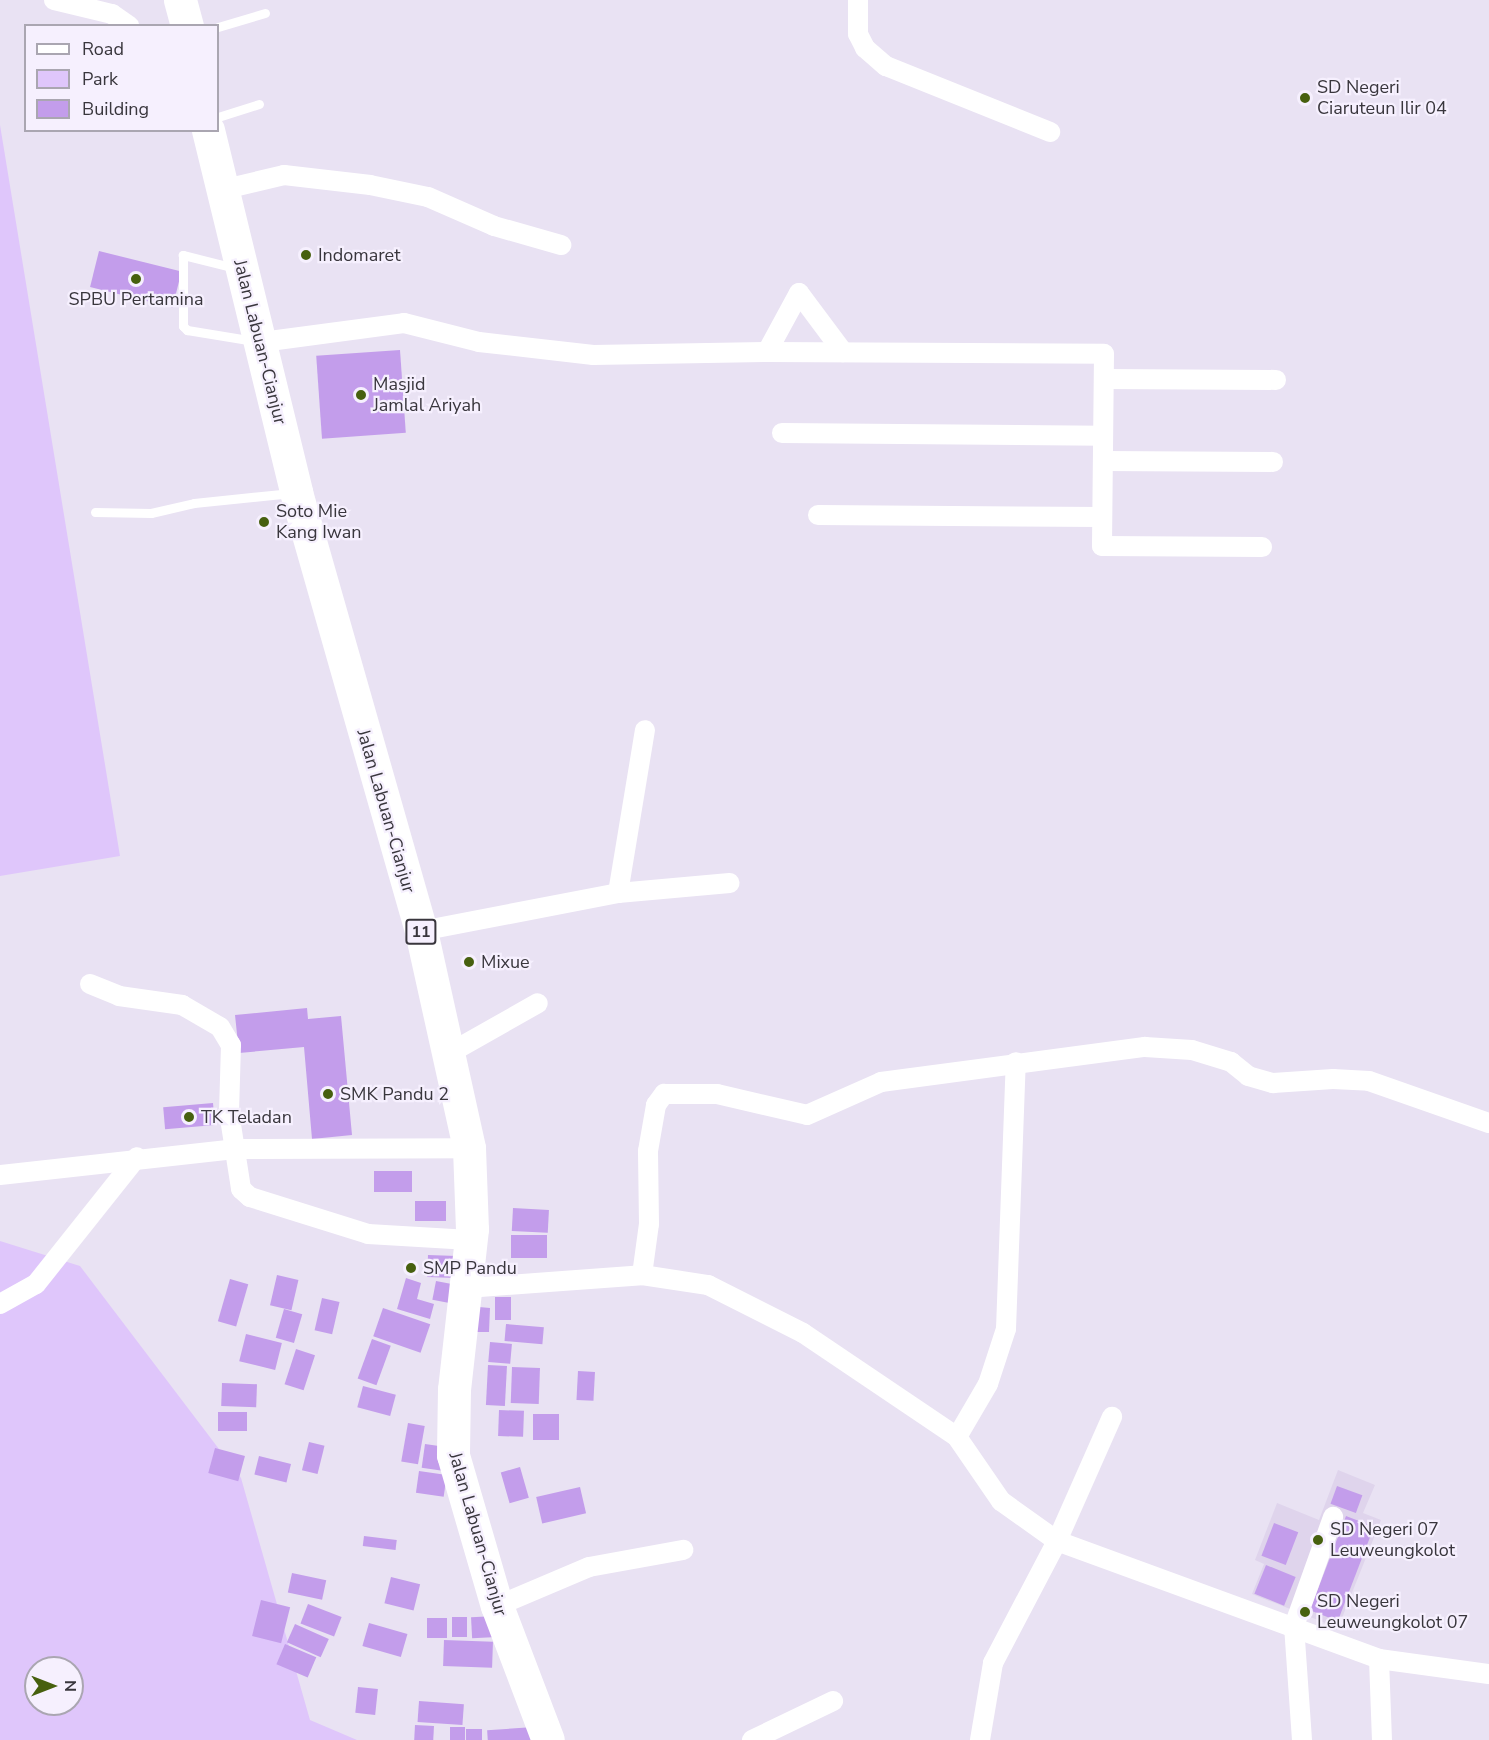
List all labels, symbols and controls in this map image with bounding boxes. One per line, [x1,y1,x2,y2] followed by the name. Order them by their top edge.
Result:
[24,24,219,132] legend
[82,37,124,61] text: Road
[82,67,118,91] text: Park
[1317,77,1447,119] place label: SD Negeri Ciaruteun Ilir 04
[1298,91,1312,105] marker: SD Negeri Ciaruteun Ilir 04
[82,97,149,121] text: Building
[318,244,400,266] place label: Indomaret
[299,248,313,262] marker: Indomaret
[229,257,291,427] street label: Jalan Labuan-Cianjur
[129,272,143,286] marker: SPBU Pertamina
[68,288,204,310] place label: SPBU Pertamina
[373,374,481,416] place label: Masjid Jamlal Ariyah
[354,388,368,402] marker: Masjid Jamlal Ariyah
[276,501,362,544] place label: Soto Mie Kang Iwan
[257,515,271,529] marker: Soto Mie Kang Iwan
[352,727,420,895] street label: Jalan Labuan-Cianjur
[404,919,438,945] road number: 11
[481,951,530,973] place label: Mixue
[462,955,476,969] marker: Mixue
[340,1083,449,1105] place label: SMK Pandu 2
[321,1087,335,1101] marker: SMK Pandu 2
[201,1106,292,1128] place label: TK Teladan
[182,1110,196,1124] marker: TK Teladan
[423,1257,517,1279] place label: SMP Pandu
[404,1261,418,1275] marker: SMP Pandu
[444,1450,512,1618] street label: Jalan Labuan-Cianjur
[1330,1519,1455,1562] place label: SD Negeri 07 Leuweungkolot
[1311,1533,1325,1547] marker: SD Negeri 07 Leuweungkolot
[1317,1591,1468,1634] place label: SD Negeri Leuweungkolot 07
[1298,1605,1312,1619] marker: SD Negeri Leuweungkolot 07
[24,1656,84,1716] north arrow
[59,1680,81,1692] text: N

